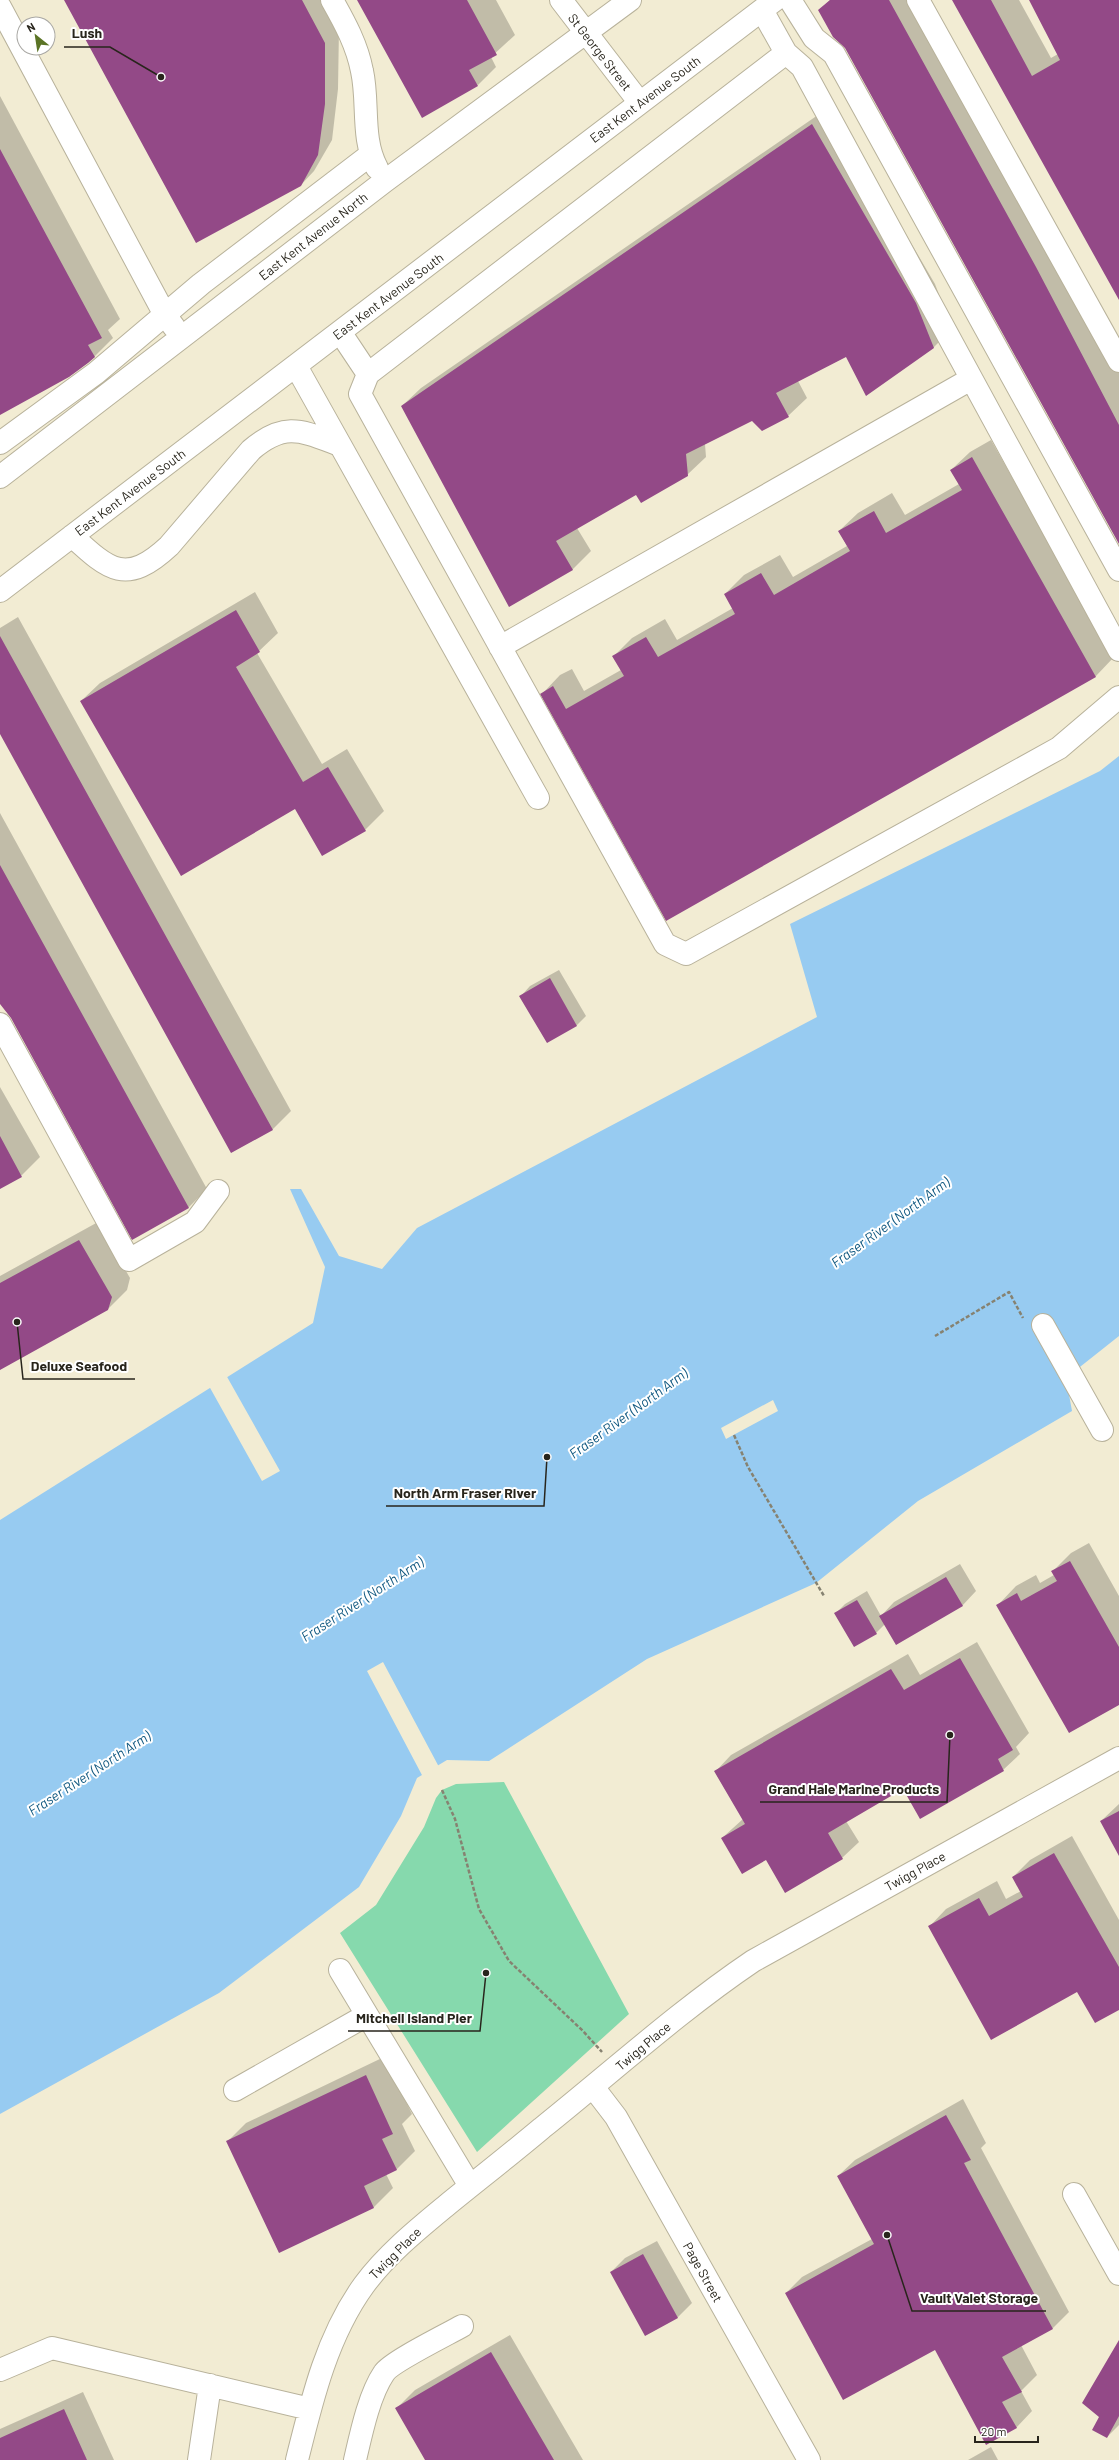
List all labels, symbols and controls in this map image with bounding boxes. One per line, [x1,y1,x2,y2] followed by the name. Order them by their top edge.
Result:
[565,10,635,94] street label: St George Street
[16,16,56,56] north arrow
[24,19,37,34] text: N
[64,21,110,47] callout: Lush
[72,24,102,41] text: Lush
[587,52,703,146] street label: East Kent Avenue South
[255,189,371,283] street label: East Kent Avenue North
[330,249,446,343] street label: East Kent Avenue South
[72,445,188,539] street label: East Kent Avenue South
[827,1173,953,1271] water label: Fraser River (North Arm)
[23,1353,135,1379] callout: Deluxe Seafood
[31,1357,127,1374] text: Deluxe Seafood
[565,1364,691,1462] water label: Fraser River (North Arm)
[386,1480,544,1506] callout: North Arm Fraser River
[394,1484,537,1501] text: North Arm Fraser River
[298,1553,427,1645] water label: Fraser River (North Arm)
[25,1727,154,1819] water label: Fraser River (North Arm)
[760,1776,947,1802] callout: Grand Hale Marine Products
[769,1780,939,1797] text: Grand Hale Marine Products
[882,1848,948,1894] street label: Twigg Place
[348,2005,480,2031] callout: Mitchell Island Pier
[356,2009,473,2026] text: Mitchell Island Pier
[612,2018,674,2074] street label: Twigg Place
[366,2224,424,2282] street label: Twigg Place
[680,2239,726,2305] street label: Page Street
[912,2285,1046,2311] callout: Vault Valet Storage
[920,2289,1038,2306] text: Vault Valet Storage
[975,2418,1038,2444] scale bar
[981,2424,1007,2438] text: 20 m

